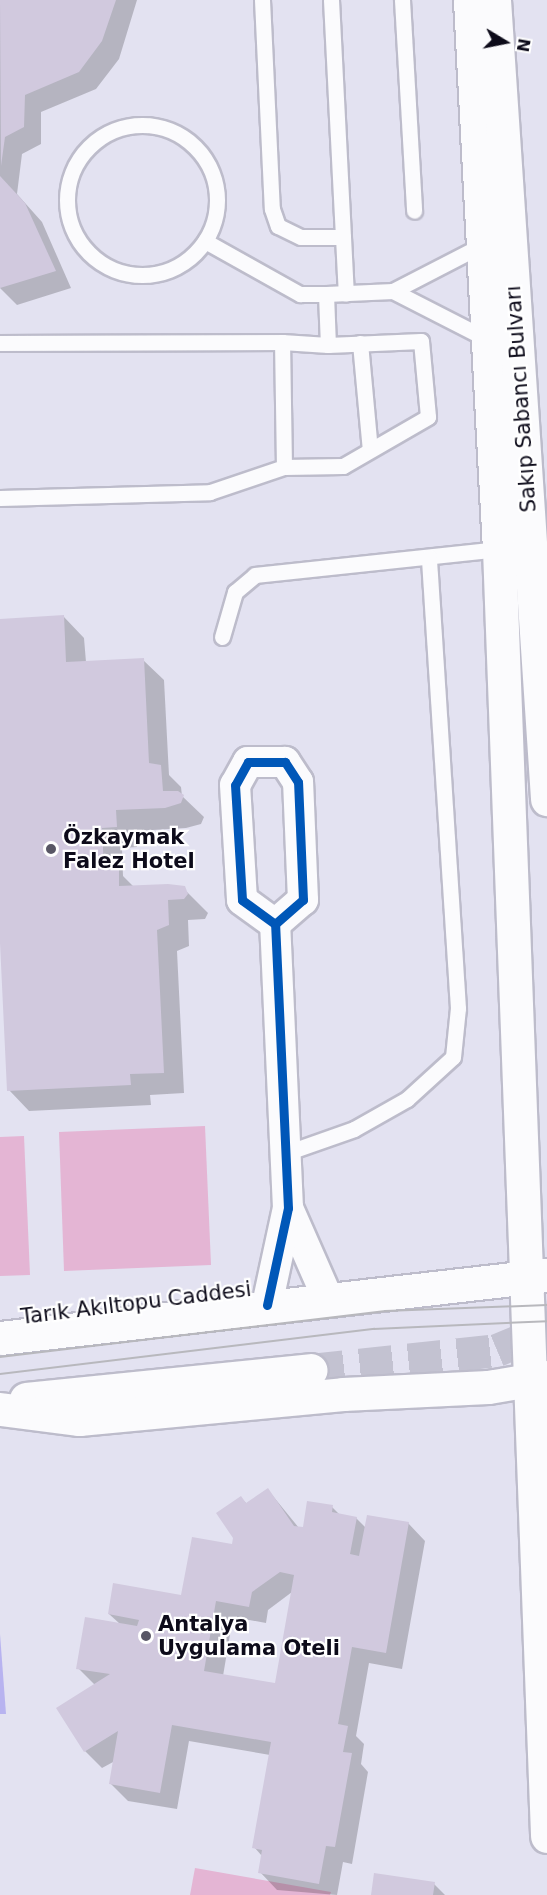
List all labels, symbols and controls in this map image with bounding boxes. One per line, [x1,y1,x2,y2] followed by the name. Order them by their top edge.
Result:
[475,12,535,72] north arrow
[513,37,534,53] text: N
[501,285,541,513] street label: Sakıp Sabancı Bulvarı
[63,824,195,874] place label: Özkaymak Falez Hotel
[44,842,58,856] marker: Özkaymak Falez Hotel
[19,1276,253,1330] street label: Tarık Akıltopu Caddesi
[158,1611,340,1661] place label: Antalya Uygulama Oteli
[139,1629,153,1643] marker: Antalya Uygulama Oteli

